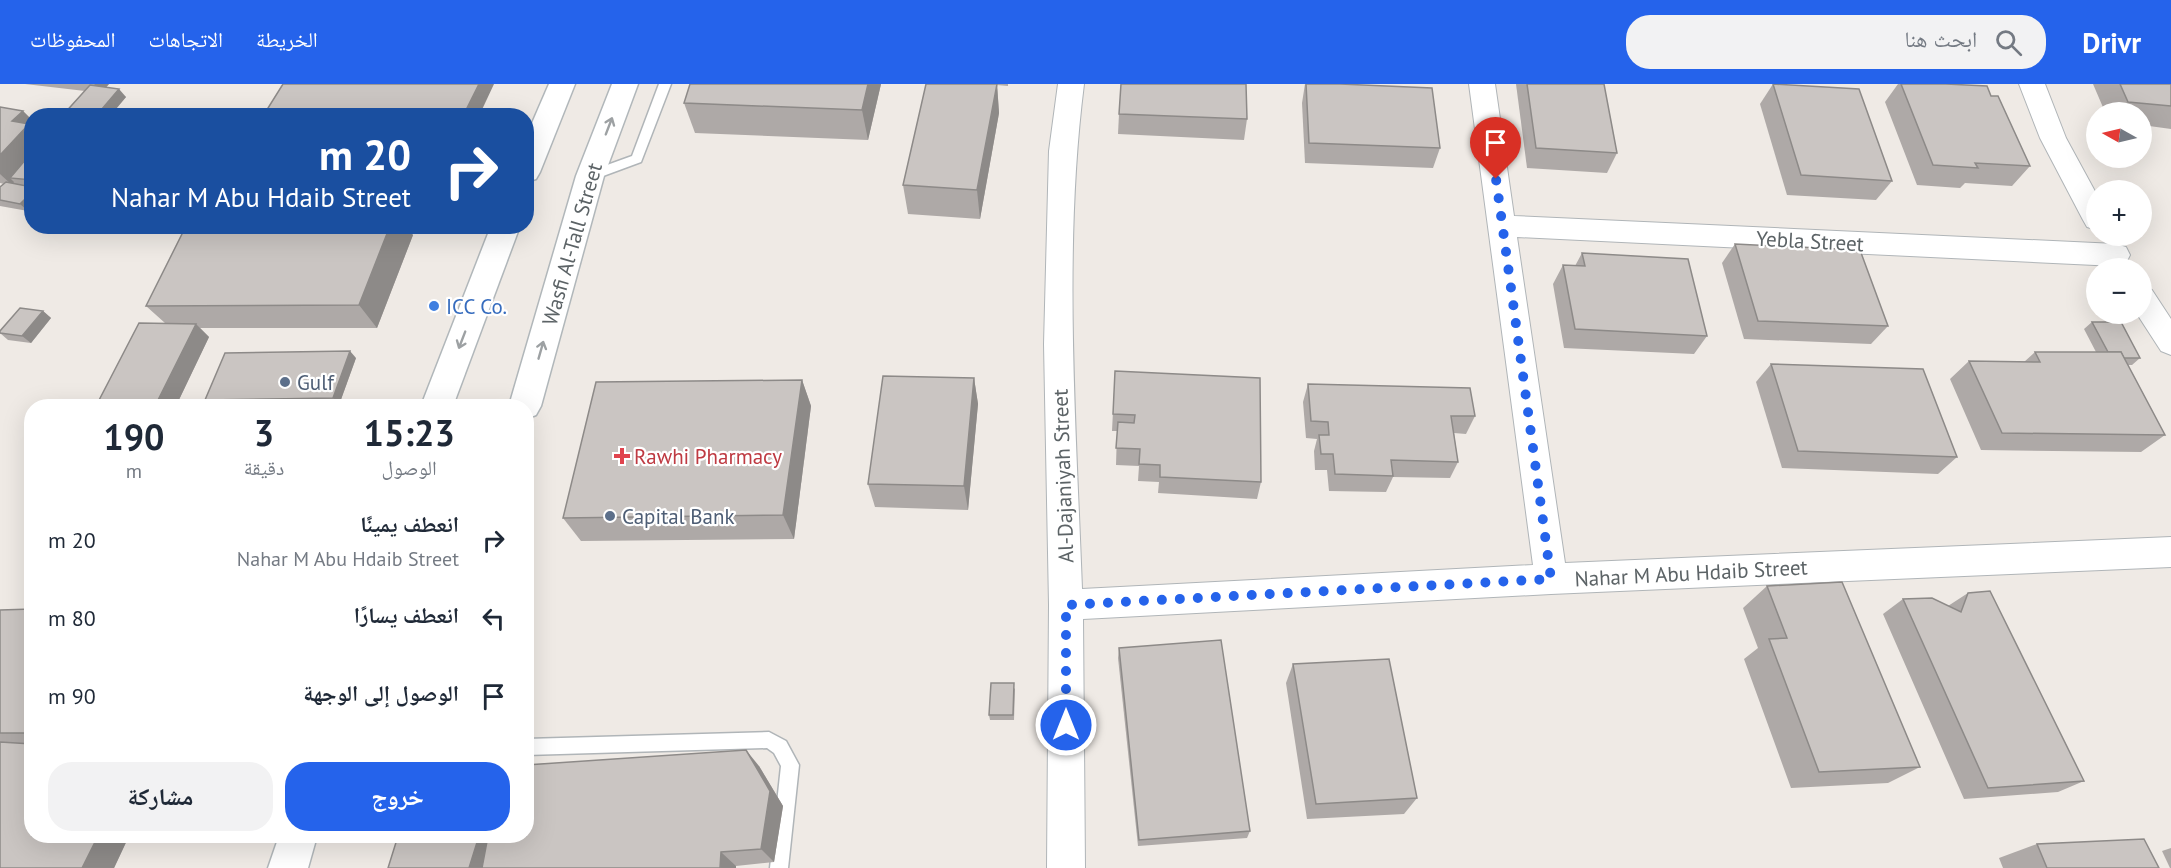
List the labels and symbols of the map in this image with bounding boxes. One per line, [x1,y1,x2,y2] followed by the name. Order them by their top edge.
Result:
[2086,102,2152,168] north arrow
[604,117,615,136] one-way arrow
[1470,117,1521,179] pin
[536,160,608,328] street label: Wasfi Al-Tall Street
[1756,225,1864,257] street label: Yebla Street
[446,293,507,320] place label: ICC Co.
[427,299,441,313] marker: ICC Co.
[456,330,467,349] one-way arrow
[536,341,547,360] one-way arrow
[297,369,335,396] place label: Gulf
[278,375,292,389] marker: Gulf
[1046,388,1080,564] street label: Al-Dajaniyah Street
[634,443,782,470] place label: Rawhi Pharmacy
[615,449,629,463] marker: Rawhi Pharmacy
[622,503,735,530] place label: Capital Bank
[603,509,617,523] marker: Capital Bank
[1574,553,1808,593] street label: Nahar M Abu Hdaib Street
[1034,693,1098,757] position arrow

